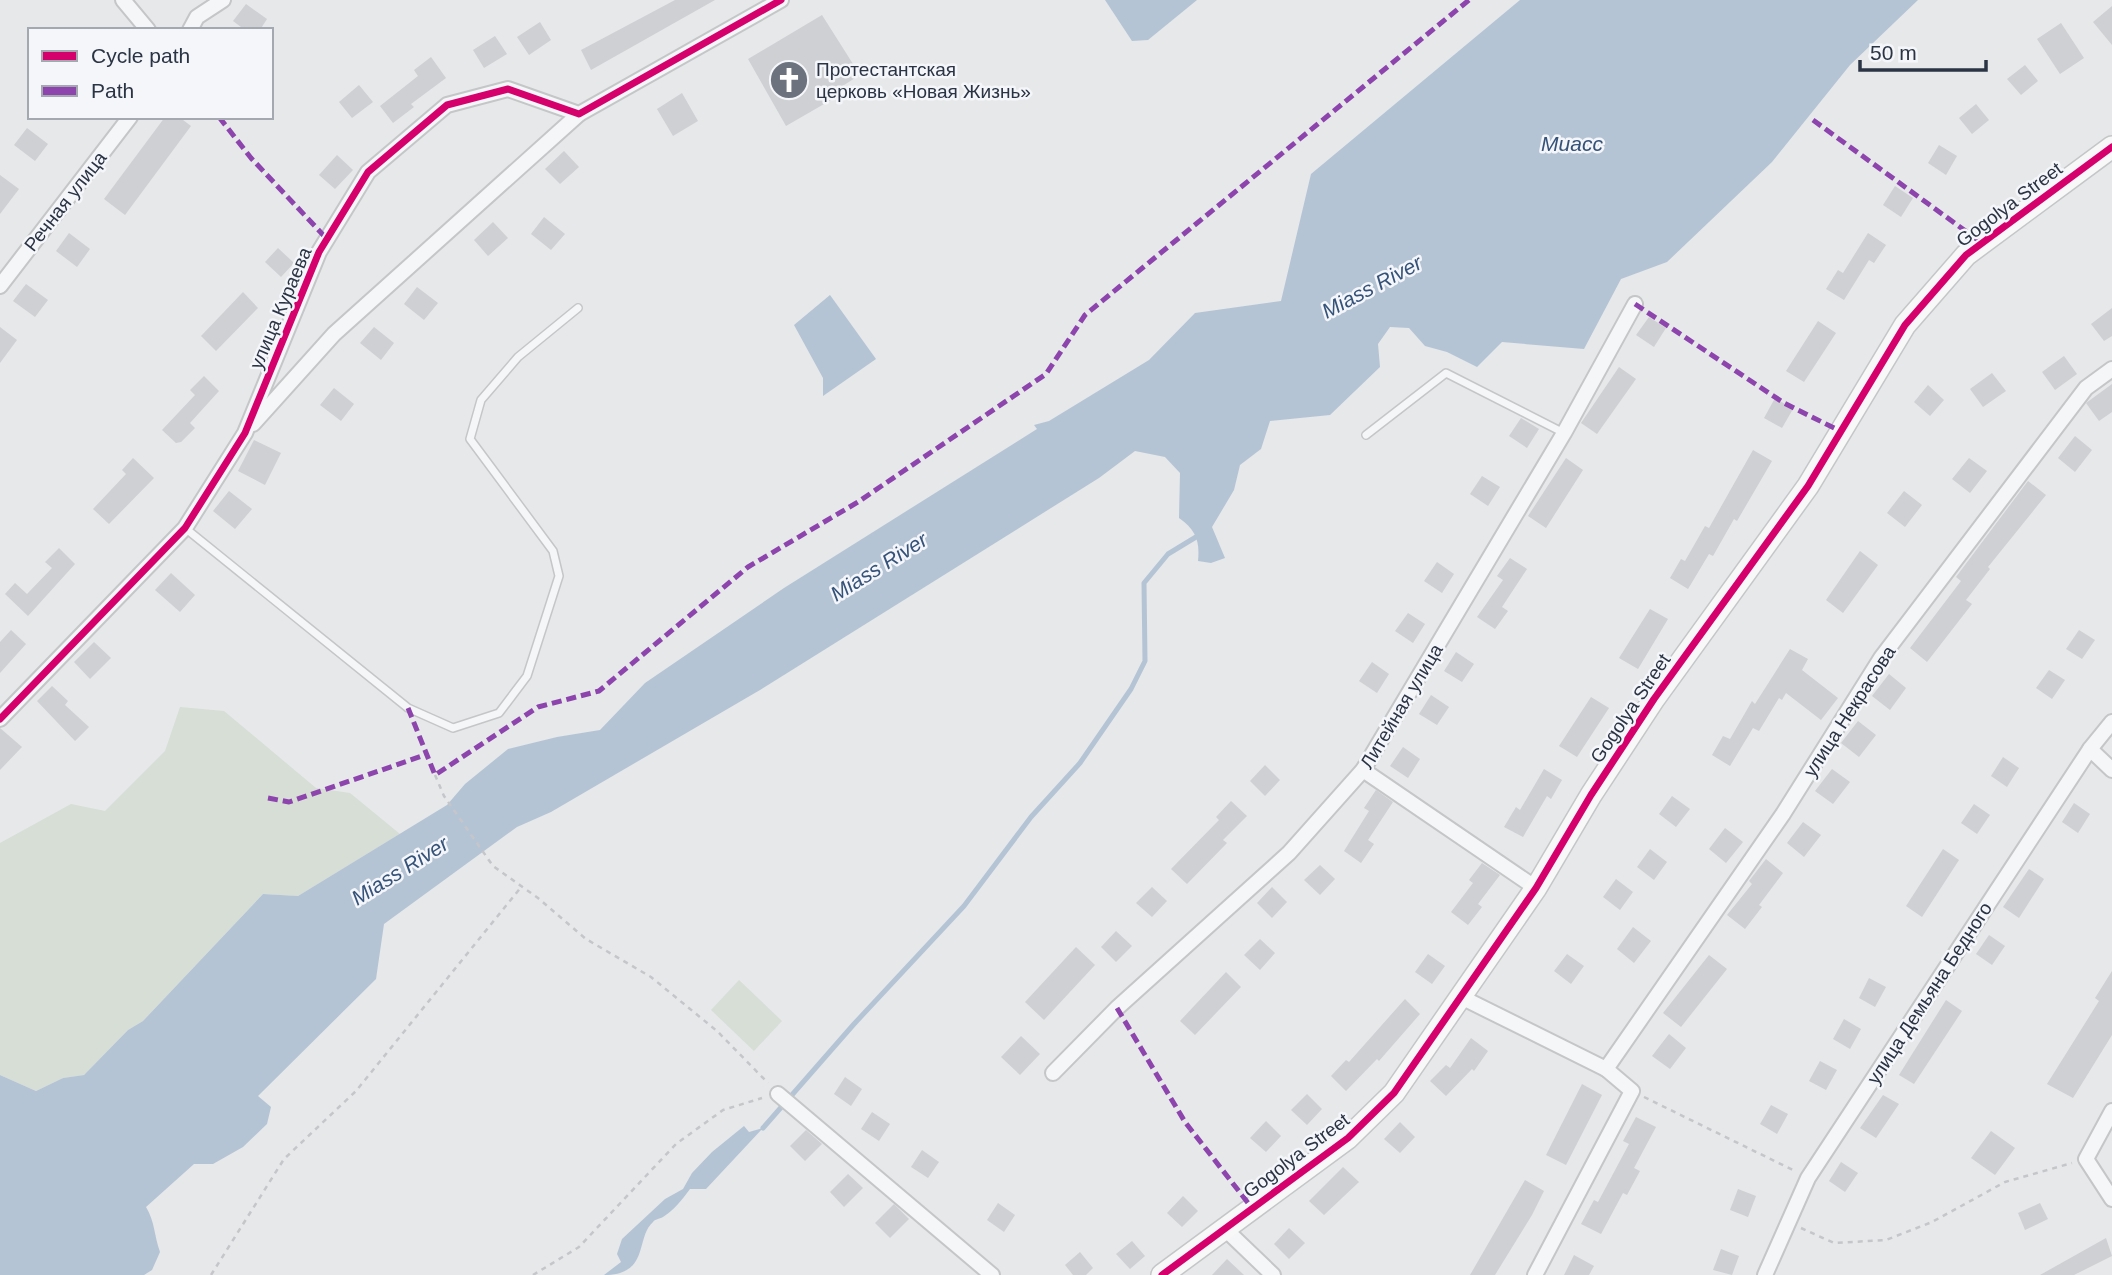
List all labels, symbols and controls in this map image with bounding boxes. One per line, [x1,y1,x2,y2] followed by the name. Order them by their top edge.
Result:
[28,28,273,119] legend
[1860,28,1986,72] scale bar
[1870,41,1917,64] text: 50 m
[91,44,190,67] text: Cycle path
[768,59,810,101] church icon: Протестантская церковь «Новая Жизнь»
[816,59,1031,102] place label: Протестантская церковь «Новая Жизнь»
[91,79,134,102] text: Path
[1541,132,1603,155] water label: Миасс
[20,147,111,255] street label: Речная улица
[1952,157,2067,251] street label: Gogolya Street
[245,244,316,372] street label: улица Кураева
[1318,250,1426,322] water label: Miass River
[826,527,932,605] water label: Miass River
[1356,640,1447,772] street label: Литейная улица
[1799,641,1900,781] street label: улица Некрасова
[1586,649,1675,767] street label: Gogolya Street
[347,831,453,909] water label: Miass River
[1863,898,1996,1088] street label: улица Демьяна Бедного
[1239,1108,1354,1202] street label: Gogolya Street

